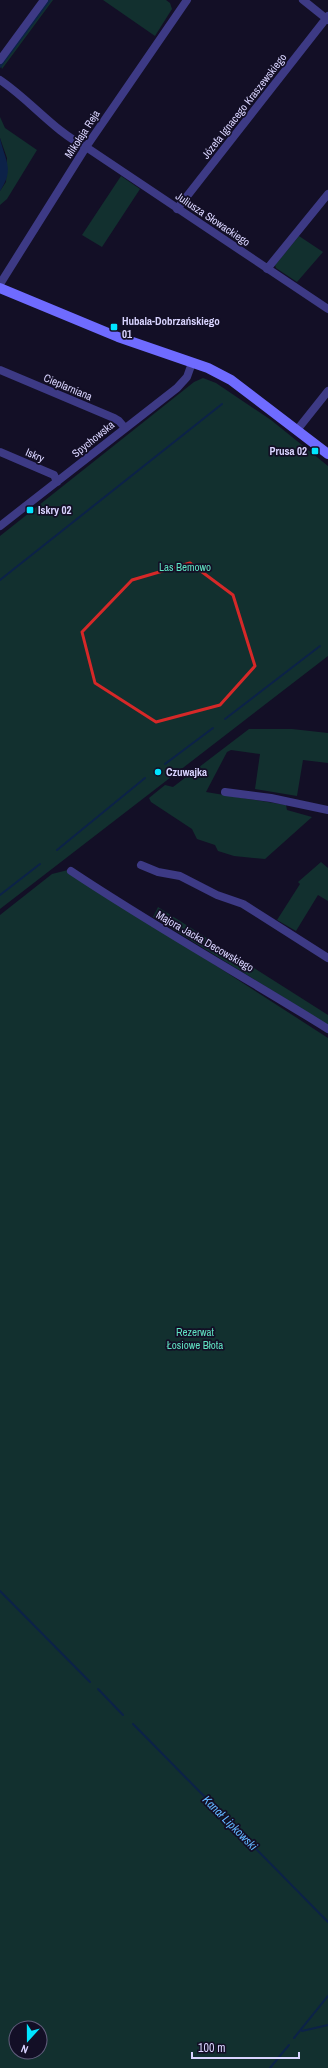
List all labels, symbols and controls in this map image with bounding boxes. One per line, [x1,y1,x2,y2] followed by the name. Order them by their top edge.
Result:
[199,51,289,161] street label: Józefa Ignacego Kraszewskiego
[61,107,103,161] street label: Mikołaja Reja
[173,189,253,249] street label: Juliusza Słowackiego
[122,314,220,341] place label: Hubala-Dobrzańskiego 01
[109,322,119,332] marker: Hubala-Dobrzańskiego 01
[41,370,95,404] street label: Cieplarniana
[69,418,117,460] street label: Spychowska
[269,444,307,458] place label: Prusa 02
[23,445,47,465] street label: Iskry
[310,446,320,456] marker: Prusa 02
[38,503,72,517] place label: Iskry 02
[25,505,35,515] marker: Iskry 02
[159,560,211,574] park label: Las Bemowo
[166,765,207,779] place label: Czuwajka
[153,767,163,777] marker: Czuwajka
[154,907,256,975] street label: Majora Jacka Decowskiego
[167,1325,223,1352] park label: Rezerwat Łosiowe Błota
[199,1792,261,1854] water label: Kanał Lipkowski
[8,2020,48,2060] north arrow
[192,2034,299,2060] scale bar
[198,2040,225,2056] text: 100 m
[19,2042,30,2057] text: N

